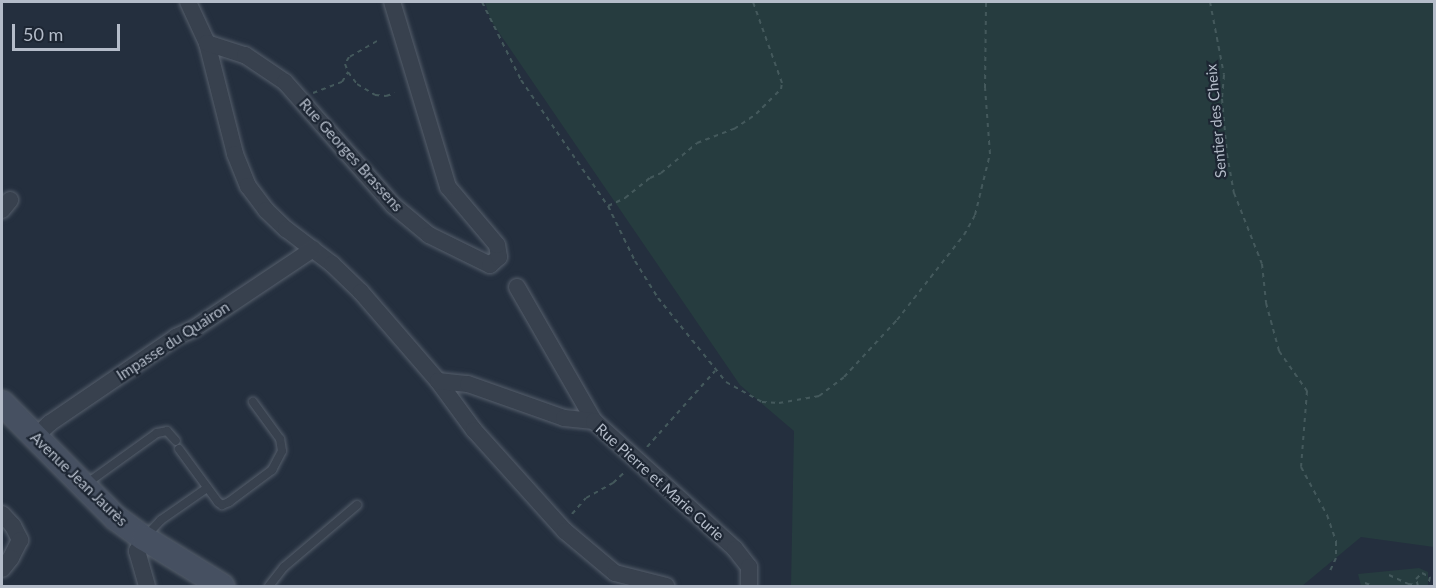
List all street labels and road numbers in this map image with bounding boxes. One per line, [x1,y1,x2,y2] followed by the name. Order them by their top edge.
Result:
[1202,63,1230,179] street label: Sentier des Cheix
[296,95,406,215] street label: Rue Georges Brassens
[113,298,233,384] street label: Impasse du Quairon
[592,420,728,544] street label: Rue Pierre et Marie Curie
[27,428,131,530] street label: Avenue Jean Jaurès

